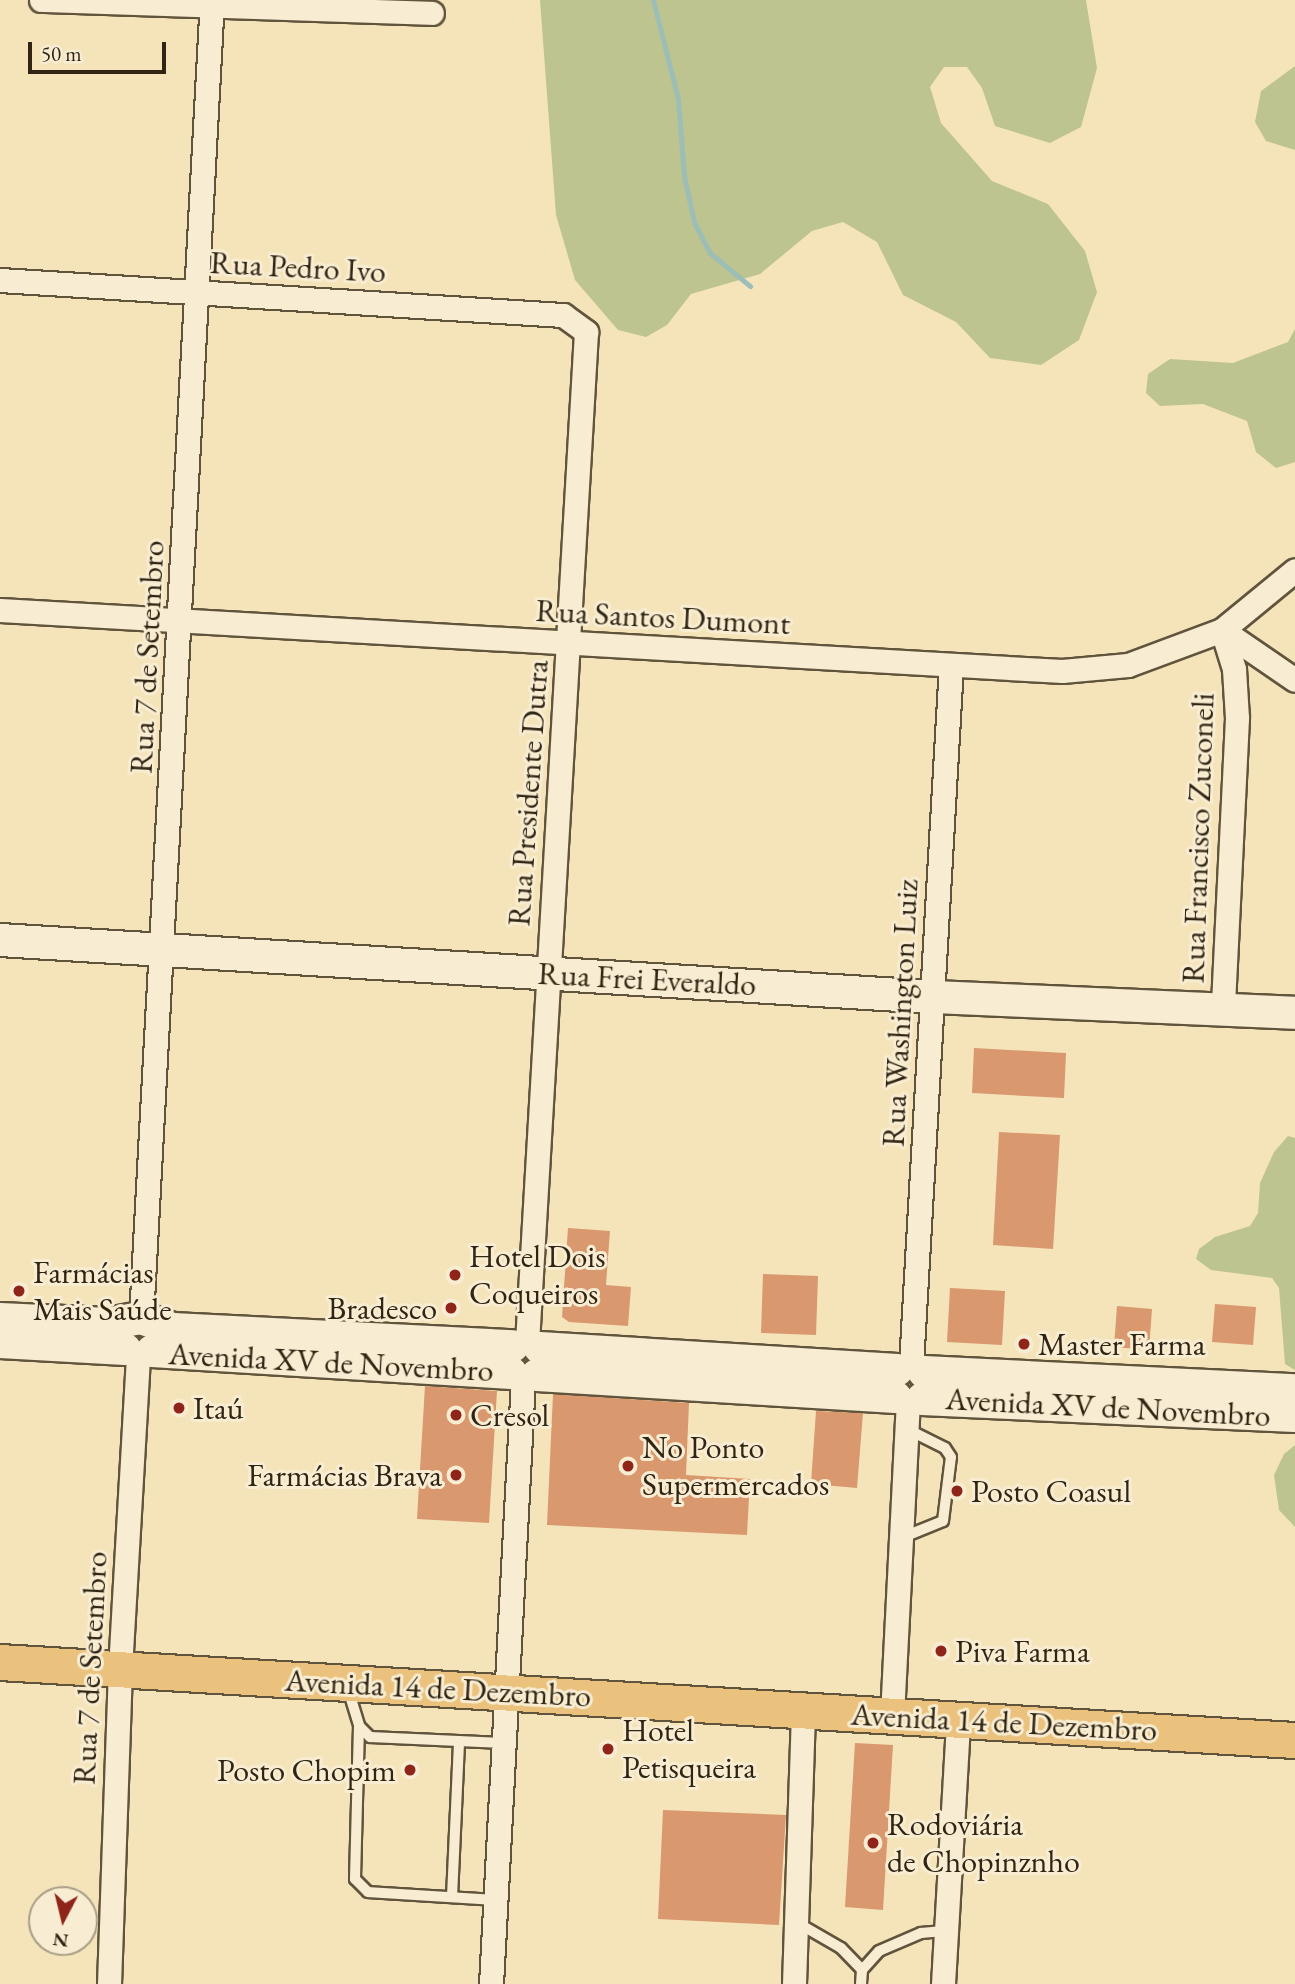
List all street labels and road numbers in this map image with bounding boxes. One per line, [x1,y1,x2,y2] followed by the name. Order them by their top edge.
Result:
[209,243,387,291] street label: Rua Pedro Ivo
[122,539,172,775] street label: Rua 7 de Setembro
[535,591,791,643] street label: Rua Santos Dumont
[500,659,556,927] street label: Rua Presidente Dutra
[1174,692,1222,984] street label: Rua Francisco Zuconeli
[874,878,926,1148] street label: Rua Washington Luiz
[537,954,757,1004] street label: Rua Frei Everaldo
[167,1334,495,1390] street label: Avenida XV de Novembro
[944,1379,1272,1435] street label: Avenida XV de Novembro
[65,1550,115,1786] street label: Rua 7 de Setembro
[284,1661,592,1715] street label: Avenida 14 de Dezembro
[850,1695,1158,1749] street label: Avenida 14 de Dezembro

